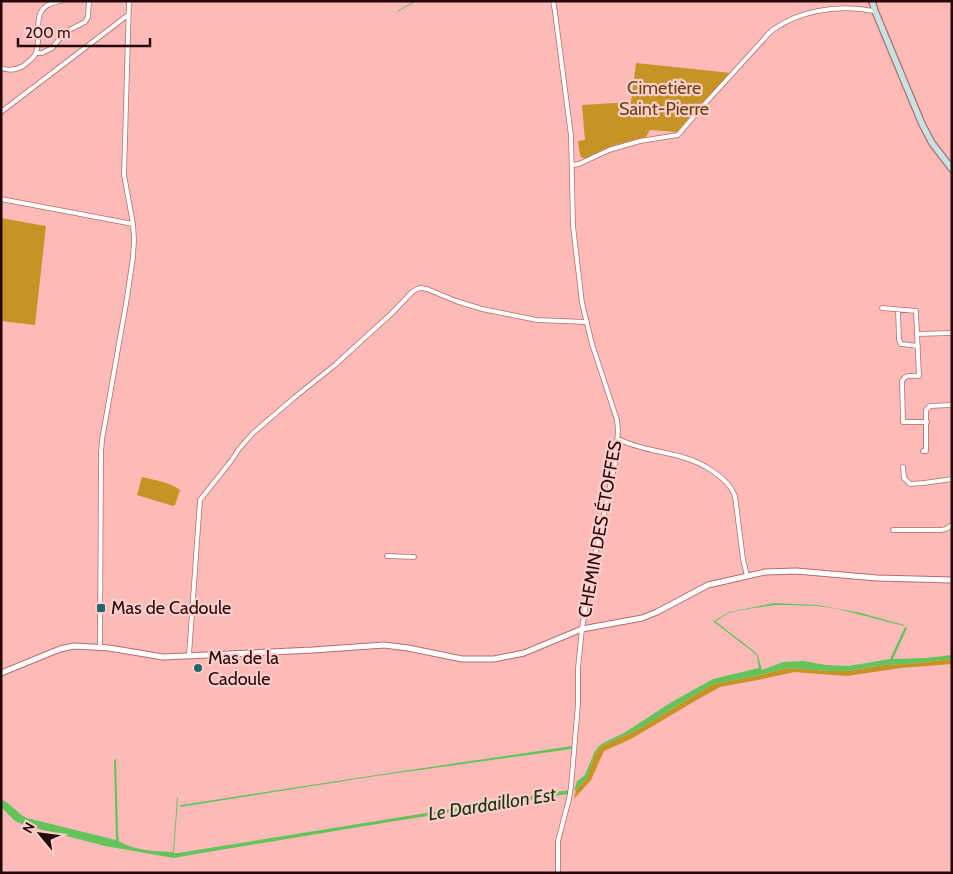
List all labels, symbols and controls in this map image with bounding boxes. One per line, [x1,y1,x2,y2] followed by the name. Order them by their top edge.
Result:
[18,15,150,47] scale bar
[25,24,70,42] text: 200 m
[619,77,709,120] park label: Cimetière Saint-Pierre
[574,439,626,619] street label: CHEMIN DES ÉTOFFES
[111,597,231,619] place label: Mas de Cadoule
[95,602,107,614] marker: Mas de Cadoule
[208,647,279,690] place label: Mas de la Cadoule
[192,662,204,674] marker: Mas de la Cadoule
[426,782,559,825] water label: Le Dardaillon Est
[15,809,65,859] north arrow
[18,819,39,836] text: N

